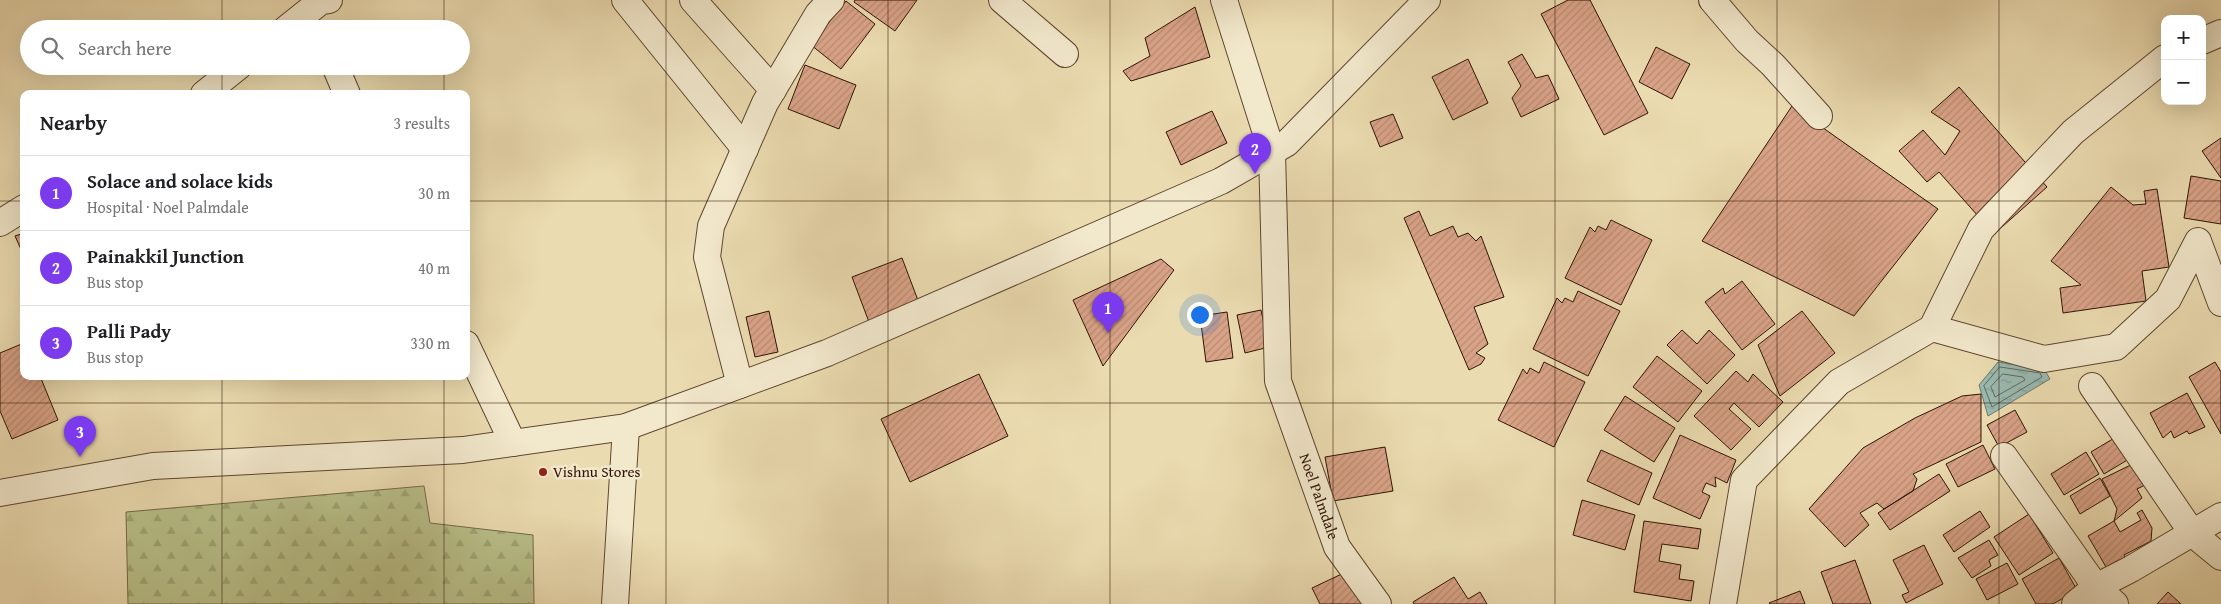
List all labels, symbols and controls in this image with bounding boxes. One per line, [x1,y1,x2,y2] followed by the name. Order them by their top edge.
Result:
[2161,15,2206,105] map controls
[2161,15,2206,60] button: +
[20,20,470,75] search box
[38,34,66,62] icon: search
[78,34,172,62] text: Search here
[2161,60,2206,105] button: −
[40,107,107,138] text: Nearby
[393,111,450,135] text: 3 results
[1239,133,1271,174] pin: 2
[87,167,273,195] text: Solace and solace kids
[52,181,60,205] text: 1
[418,181,450,205] text: 30 m
[87,195,249,219] text: Hospital · Noel Palmdale
[87,242,244,270] text: Painakkil Junction
[52,256,60,280] text: 2
[418,256,450,280] text: 40 m
[87,270,143,294] text: Bus stop
[1092,292,1124,333] pin: 1
[1187,302,1213,328] your location
[87,317,171,345] text: Palli Pady
[52,331,60,355] text: 3
[410,331,450,355] text: 330 m
[87,345,143,369] text: Bus stop
[64,416,96,457] pin: 3
[1295,450,1344,542] street label: Noel Palmdale
[553,461,641,482] place label: Vishnu Stores
[537,466,549,478] marker: Vishnu Stores

